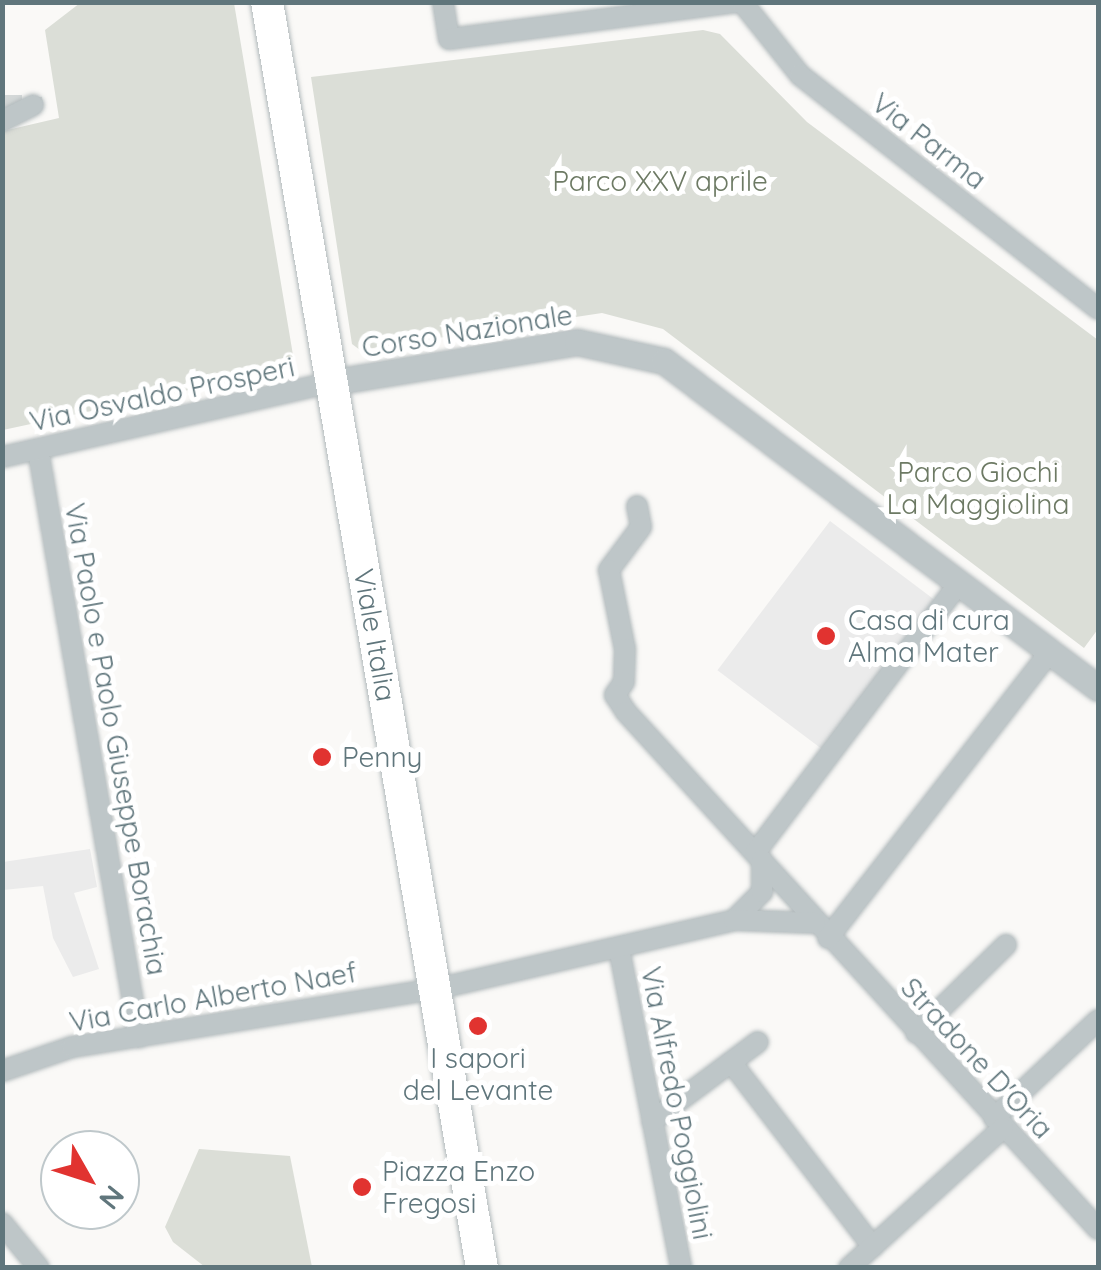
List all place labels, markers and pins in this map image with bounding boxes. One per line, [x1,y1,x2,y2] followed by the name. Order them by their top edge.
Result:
[848,603,1010,669] place label: Casa di cura Alma Mater
[813,623,839,649] marker: Casa di cura Alma Mater
[342,740,422,774] place label: Penny
[311,746,333,768] marker: Penny
[467,1015,489,1037] marker: I sapori del Levante
[403,1041,553,1107] place label: I sapori del Levante
[382,1154,535,1220] place label: Piazza Enzo Fregosi
[351,1176,373,1198] marker: Piazza Enzo Fregosi

